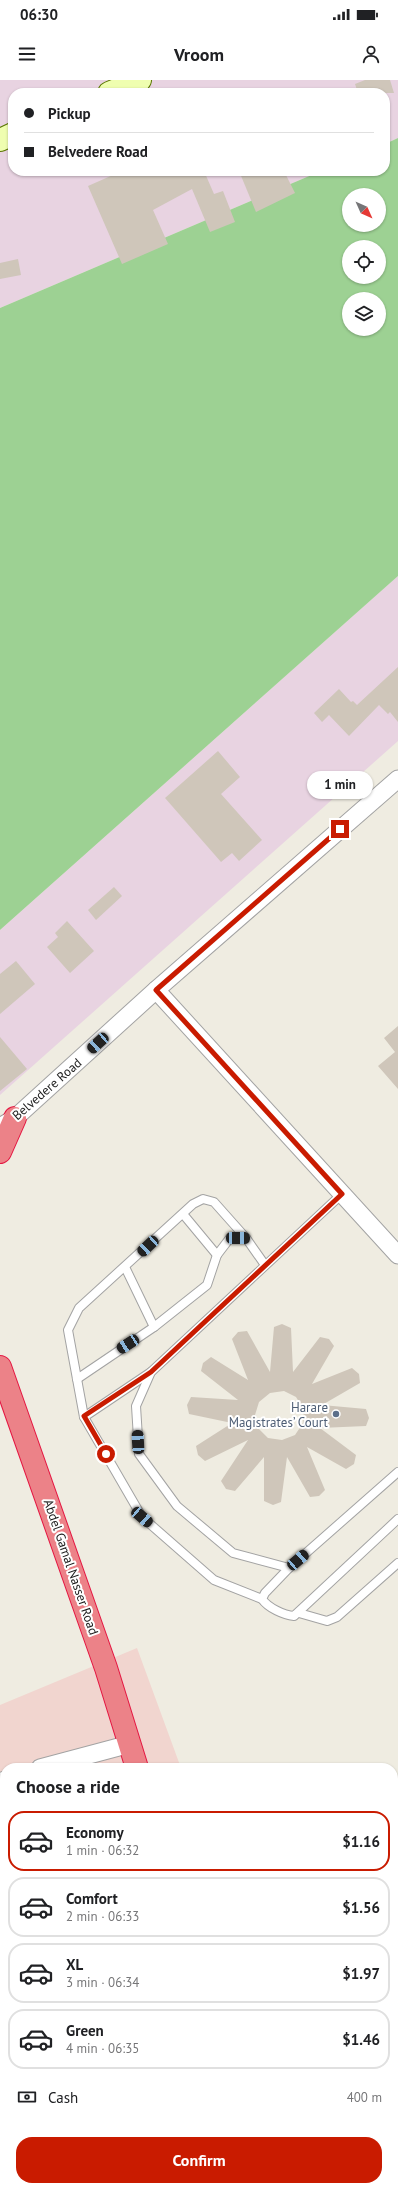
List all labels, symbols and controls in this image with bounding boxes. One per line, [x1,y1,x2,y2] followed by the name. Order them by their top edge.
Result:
[20,5,58,24] text: 06:30
[16,43,38,65] icon: menu
[174,43,224,66] text: Vroom
[360,43,382,65] icon: person
[48,104,91,123] text: Pickup
[48,142,148,161] text: Belvedere Road
[342,188,386,232] north arrow
[342,188,386,336] map controls
[342,240,386,284] button: locate
[342,292,386,336] button: layers
[307,771,373,799] callout: 1 min
[324,776,356,793] text: 1 min
[331,820,349,838] route end
[85,1031,111,1055] car
[9,1054,85,1124] street label: Belvedere Road
[226,1232,250,1244] car
[135,1233,161,1259] car
[115,1332,141,1356] car
[229,1399,329,1431] place label: Harare Magistrates’ Court
[331,1409,341,1419] marker: Harare Magistrates’ Court
[131,1430,145,1454] car
[97,1445,115,1463] route start
[40,1497,102,1637] street label: Abdel Gamal Nasser Road
[129,1505,155,1529] car
[285,1548,311,1572] car
[16,1775,120,1798] text: Choose a ride
[18,1823,54,1859] icon: car
[66,1823,124,1842] text: Economy
[342,1832,380,1851] text: $1.16
[66,1842,139,1859] text: 1 min · 06:32
[18,1889,54,1925] icon: car
[66,1889,118,1908] text: Comfort
[342,1898,380,1917] text: $1.56
[66,1908,139,1925] text: 2 min · 06:33
[18,1955,54,1991] icon: car
[66,1955,83,1974] text: XL
[342,1964,380,1983] text: $1.97
[66,1974,139,1991] text: 3 min · 06:34
[18,2021,54,2057] icon: car
[66,2021,104,2040] text: Green
[342,2030,380,2049] text: $1.46
[66,2040,139,2057] text: 4 min · 06:35
[16,2086,38,2108] icon: cash
[48,2088,78,2107] text: Cash
[347,2089,382,2106] text: 400 m
[16,2137,382,2183] button: Confirm

